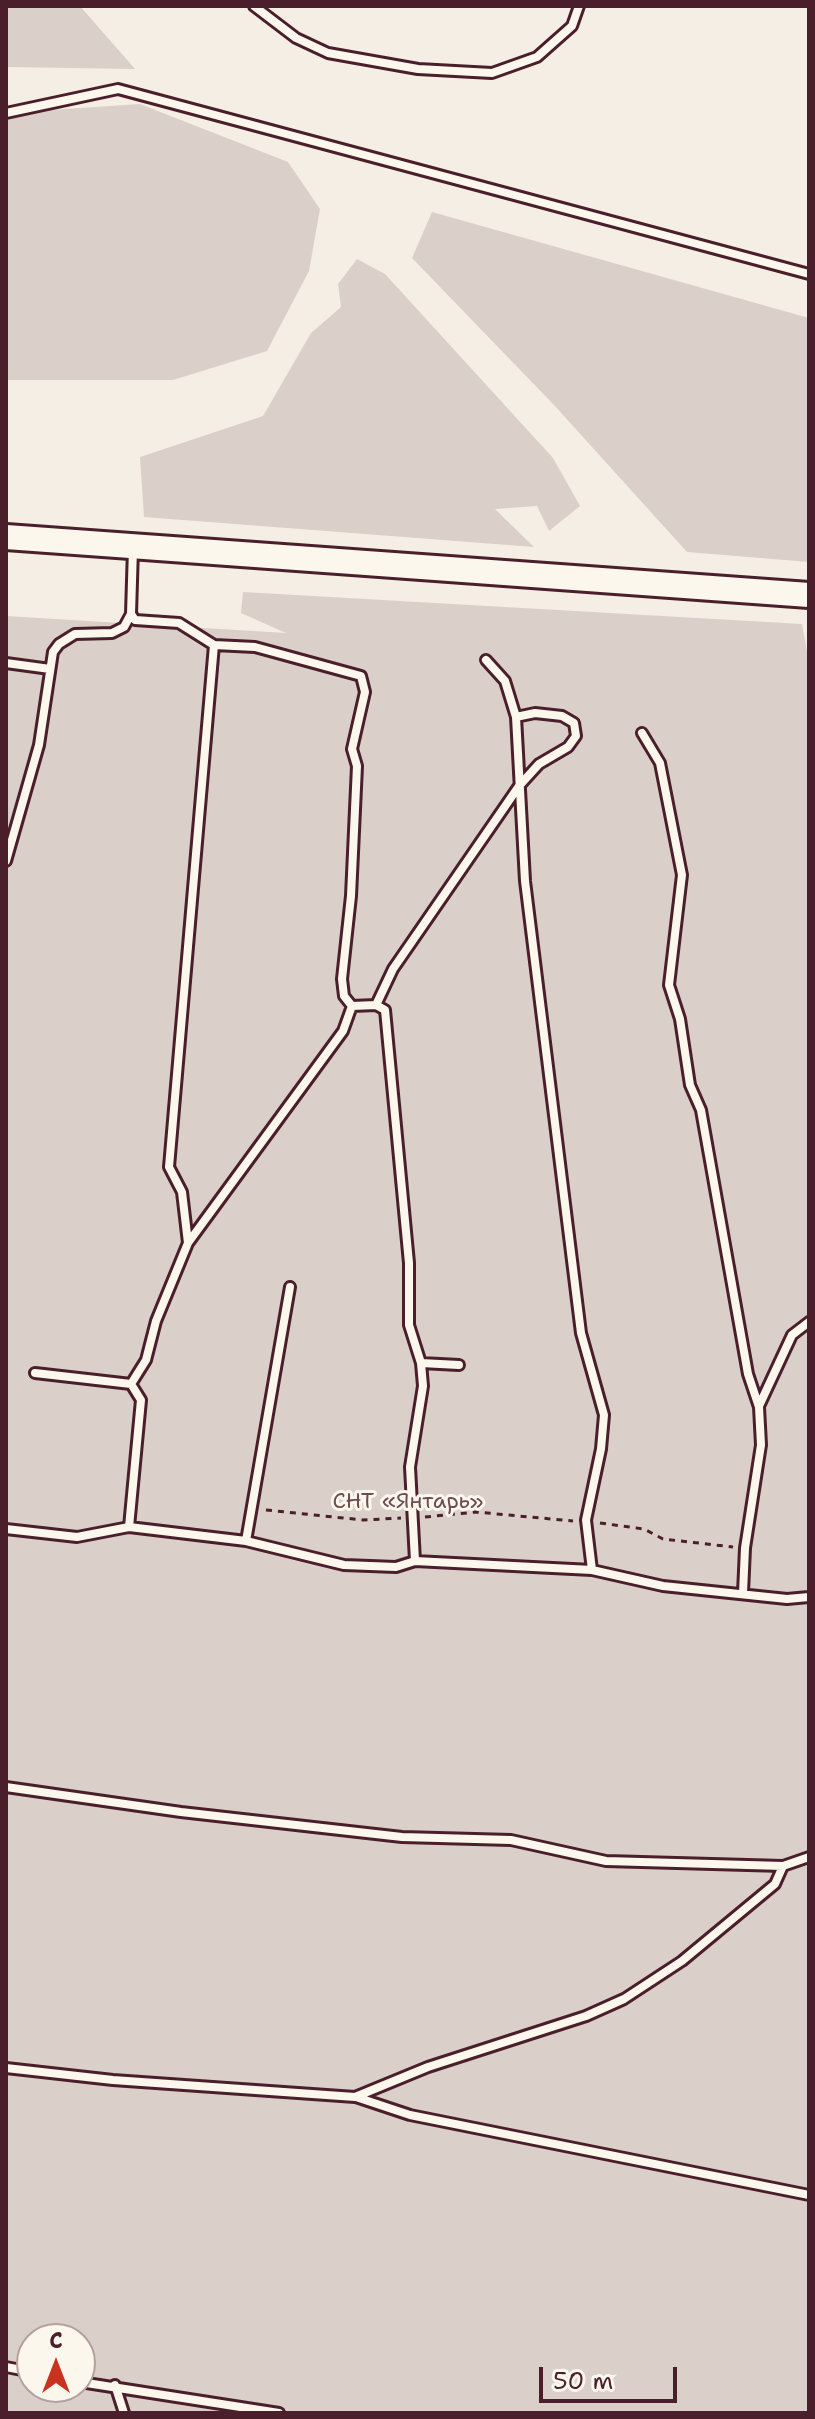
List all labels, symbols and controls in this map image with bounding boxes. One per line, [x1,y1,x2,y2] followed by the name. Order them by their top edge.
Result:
[333,1489,483,1515] park label: СНТ «Янтарь»
[16,2323,96,2403] north arrow
[49,2326,63,2355] text: С
[543,2351,681,2401] scale bar
[553,2365,613,2397] text: 50 m

